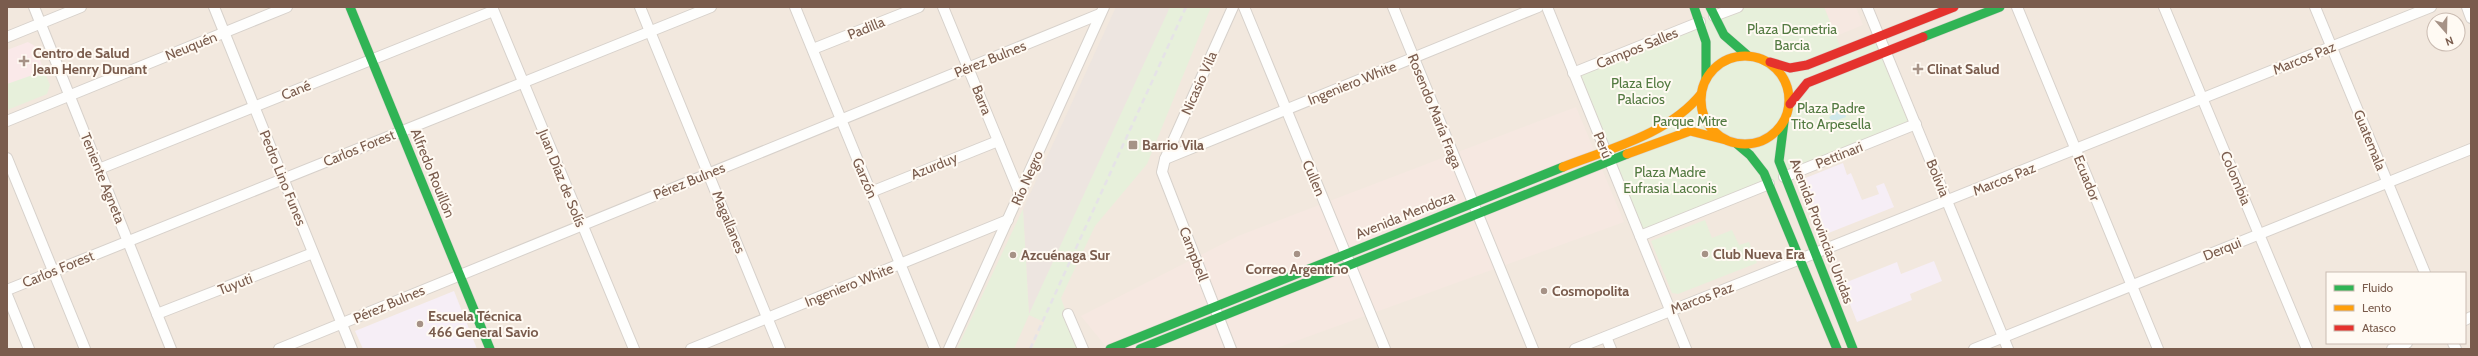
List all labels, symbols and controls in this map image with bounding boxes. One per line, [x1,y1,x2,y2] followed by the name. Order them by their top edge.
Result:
[845,12,888,44] street label: Padilla
[2426,12,2466,52] north arrow
[1747,20,1837,54] park label: Plaza Demetria Barcia
[1594,23,1681,73] street label: Campos Salles
[162,27,220,65] street label: Neuquén
[2443,33,2455,49] text: N
[951,36,1029,82] street label: Pérez Bulnes
[2270,37,2338,79] street label: Marcos Paz
[32,44,147,78] place label: Centro de Salud Jean Henry Dunant
[1177,48,1221,118] street label: Nicasio Vila
[1404,51,1466,171] street label: Rosendo María Fraga
[18,55,30,67] marker: Centro de Salud Jean Henry Dunant
[1305,57,1399,109] street label: Ingeniero White
[1927,60,2000,78] place label: Clinat Salud
[1912,63,1924,75] marker: Clinat Salud
[1611,74,1671,108] park label: Plaza Eloy Palacios
[279,76,313,104] street label: Cané
[968,82,996,118] street label: Barra
[1791,99,1871,133] park label: Plaza Padre Tito Arpesella
[2350,107,2390,173] street label: Guatemala
[1653,112,1727,130] park label: Parque Mitre
[320,125,398,171] street label: Carlos Forest
[534,125,590,230] street label: Juan Díaz de Solís
[407,126,459,220] street label: Alfredo Rouillón
[256,128,310,229] street label: Pedro Lino Funes
[1590,129,1616,161] street label: Perú
[77,130,129,226] street label: Teniente Agneta
[1142,136,1204,154] place label: Barrio Vila
[1813,137,1865,173] street label: Pettinari
[1127,139,1139,151] marker: Barrio Vila
[908,148,960,184] street label: Azurduy
[1007,148,1047,208] street label: Río Negro
[2217,148,2255,208] street label: Colombia
[2070,152,2105,204] street label: Ecuador
[848,155,882,201] street label: Garzón
[1786,156,1858,306] street label: Avenida Provincias Unidas
[1298,157,1330,199] street label: Cullen
[1922,157,1954,200] street label: Bolivia
[650,158,728,204] street label: Pérez Bulnes
[1970,158,2038,200] street label: Marcos Paz
[1623,163,1717,197] park label: Plaza Madre Eufrasia Laconis
[1353,187,1457,243] street label: Avenida Mendoza
[708,188,750,256] street label: Magallanes
[1175,224,1213,284] street label: Campbell
[2200,233,2244,265] street label: Derqui
[1713,245,1805,263] place label: Club Nueva Era
[19,246,97,292] street label: Carlos Forest
[1021,246,1110,264] place label: Azcuénaga Sur
[1292,249,1302,259] marker: Correo Argentino
[1700,249,1710,259] marker: Club Nueva Era
[1008,250,1018,260] marker: Azcuénaga Sur
[802,259,896,311] street label: Ingeniero White
[1246,260,1348,278] place label: Correo Argentino
[215,269,255,299] street label: Tuyuti
[2326,272,2466,344] legend
[1668,278,1737,318] street label: Marcos Paz
[2362,280,2394,295] text: Fluido
[351,281,428,327] street label: Pérez Bulnes
[1552,282,1629,300] place label: Cosmopolita
[1539,286,1549,296] marker: Cosmopolita
[2362,300,2392,315] text: Lento
[428,307,538,341] place label: Escuela Técnica 466 General Savio
[415,319,425,329] marker: Escuela Técnica 466 General Savio
[2362,320,2396,335] text: Atasco

